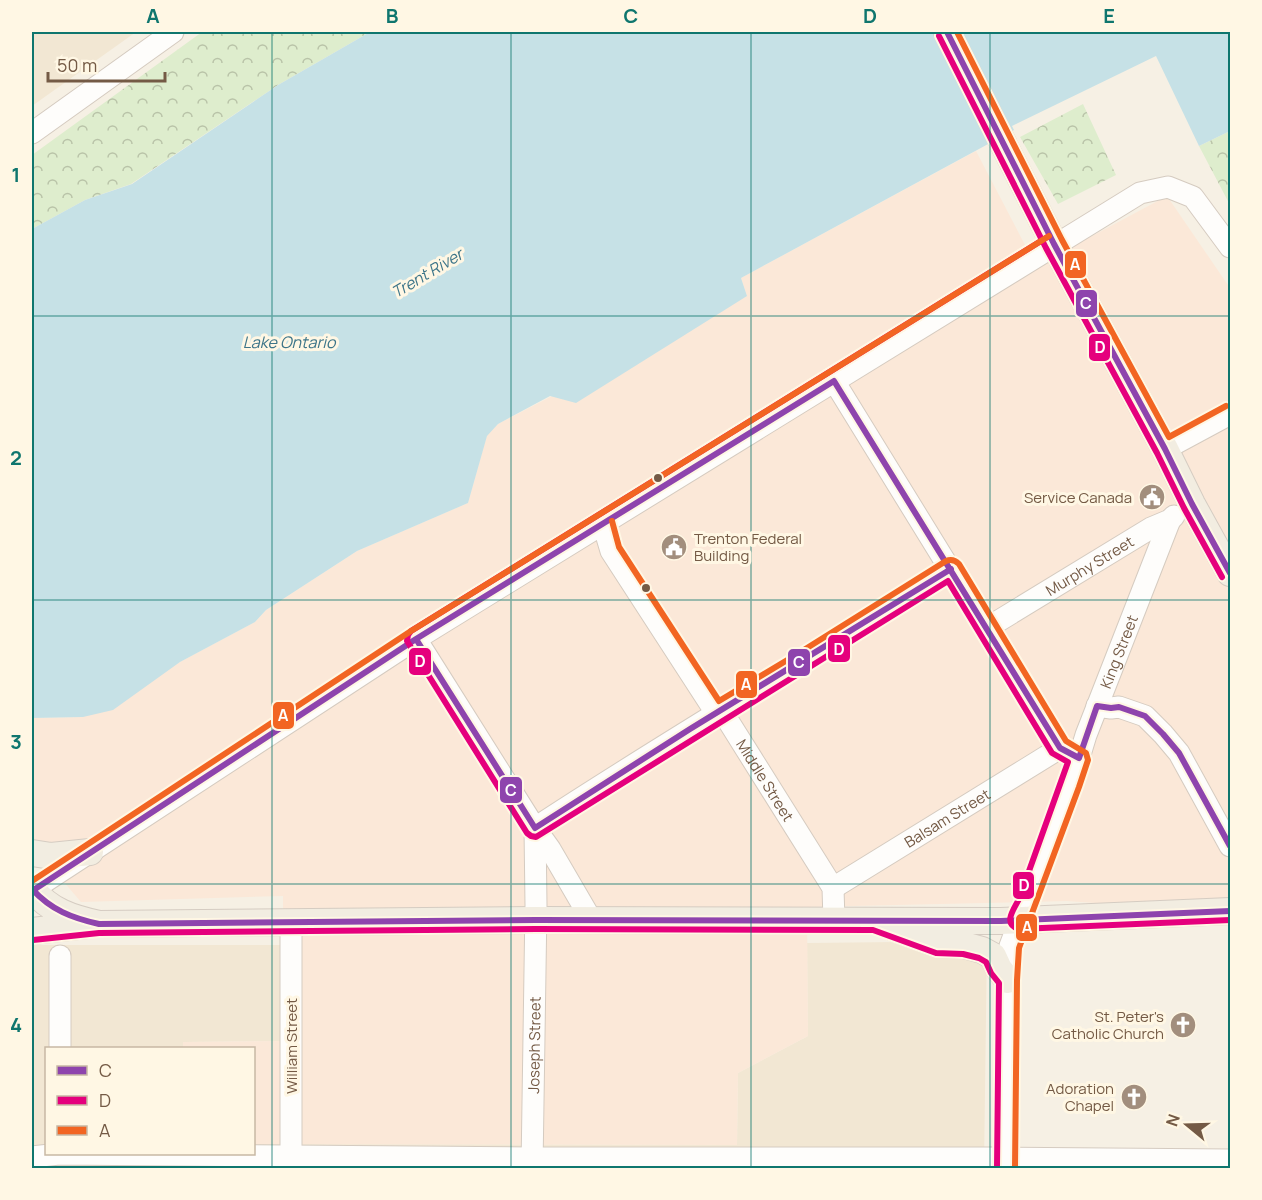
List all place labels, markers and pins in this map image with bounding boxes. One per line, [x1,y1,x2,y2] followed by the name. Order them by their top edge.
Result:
[652,472,664,484] unlabelled marker
[1137,482,1167,512] public building icon: Service Canada
[1024,487,1132,508] place label: Service Canada
[694,528,802,566] place label: Trenton Federal Building
[659,532,689,562] public building icon: Trenton Federal Building
[640,582,652,594] unlabelled marker
[1052,1006,1164,1044] place label: St. Peter's Catholic Church
[1168,1010,1198,1040] church icon: St. Peter's Catholic Church
[1046,1078,1114,1116] place label: Adoration Chapel
[1119,1082,1149,1112] church icon: Adoration Chapel

